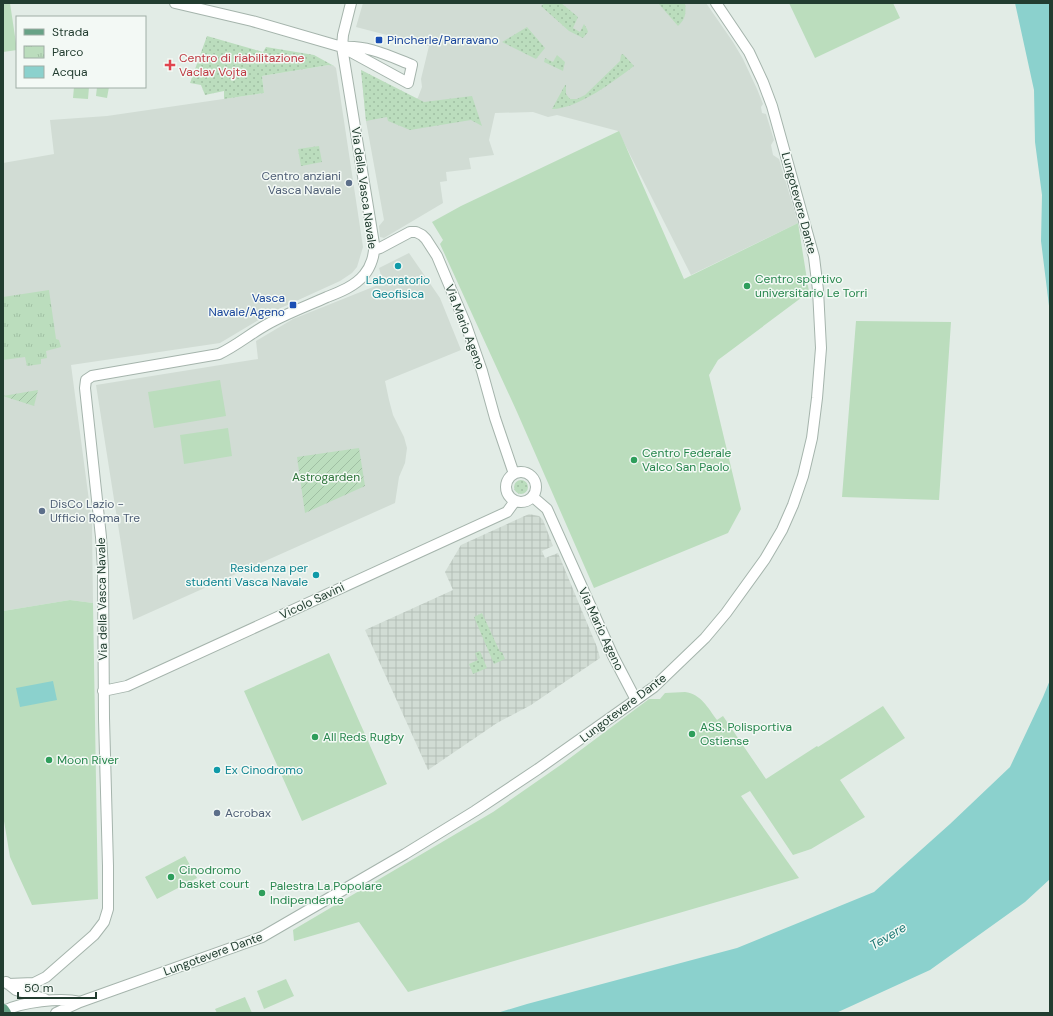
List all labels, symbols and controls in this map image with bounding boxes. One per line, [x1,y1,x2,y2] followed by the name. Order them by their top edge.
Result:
[16,16,146,88] legend
[52,24,89,40] text: Strada
[387,32,499,48] place label: Pincherle/Parravano
[374,35,384,45] marker: Pincherle/Parravano
[52,44,83,60] text: Parco
[179,50,305,80] place label: Centro di riabilitazione Vaclav Vojta
[164,59,176,71] marker: Centro di riabilitazione Vaclav Vojta
[52,64,87,80] text: Acqua
[348,126,381,250] street label: Via della Vasca Navale
[778,150,820,256] street label: Lungotevere Dante
[261,168,341,198] place label: Centro anziani Vasca Navale
[344,178,354,188] marker: Centro anziani Vasca Navale
[393,261,403,271] marker: Laboratorio Geofisica
[755,271,867,301] place label: Centro sportivo universitario Le Torri
[366,272,430,302] place label: Laboratorio Geofisica
[742,281,752,291] marker: Centro sportivo universitario Le Torri
[441,282,489,372] street label: Via Mario Ageno
[208,290,285,320] place label: Vasca Navale/Ageno
[288,300,298,310] marker: Vasca Navale/Ageno
[642,445,732,475] place label: Centro Federale Valco San Paolo
[629,455,639,465] marker: Centro Federale Valco San Paolo
[292,469,360,485] park label: Astrogarden
[50,496,140,526] place label: DisCo Lazio - Ufficio Roma Tre
[37,506,47,516] marker: DisCo Lazio - Ufficio Roma Tre
[93,537,111,661] street label: Via della Vasca Navale
[186,560,309,590] place label: Residenza per studenti Vasca Navale
[311,570,321,580] marker: Residenza per studenti Vasca Navale
[277,579,347,623] street label: Vicolo Savini
[575,585,627,673] street label: Via Mario Ageno
[576,670,670,746] street label: Lungotevere Dante
[700,719,792,749] place label: ASS. Polisportiva Ostiense
[323,729,405,745] place label: All Reds Rugby
[687,729,697,739] marker: ASS. Polisportiva Ostiense
[310,732,320,742] marker: All Reds Rugby
[57,752,119,768] place label: Moon River
[44,755,54,765] marker: Moon River
[225,762,303,778] place label: Ex Cinodromo
[212,765,222,775] marker: Ex Cinodromo
[225,805,271,821] place label: Acrobax
[212,808,222,818] marker: Acrobax
[179,862,249,892] place label: Cinodromo basket court
[166,872,176,882] marker: Cinodromo basket court
[270,878,382,908] place label: Palestra La Popolare Indipendente
[257,888,267,898] marker: Palestra La Popolare Indipendente
[867,918,909,954] water label: Tevere
[161,929,265,979] street label: Lungotevere Dante
[18,974,96,1000] scale bar
[24,980,53,996] text: 50 m

